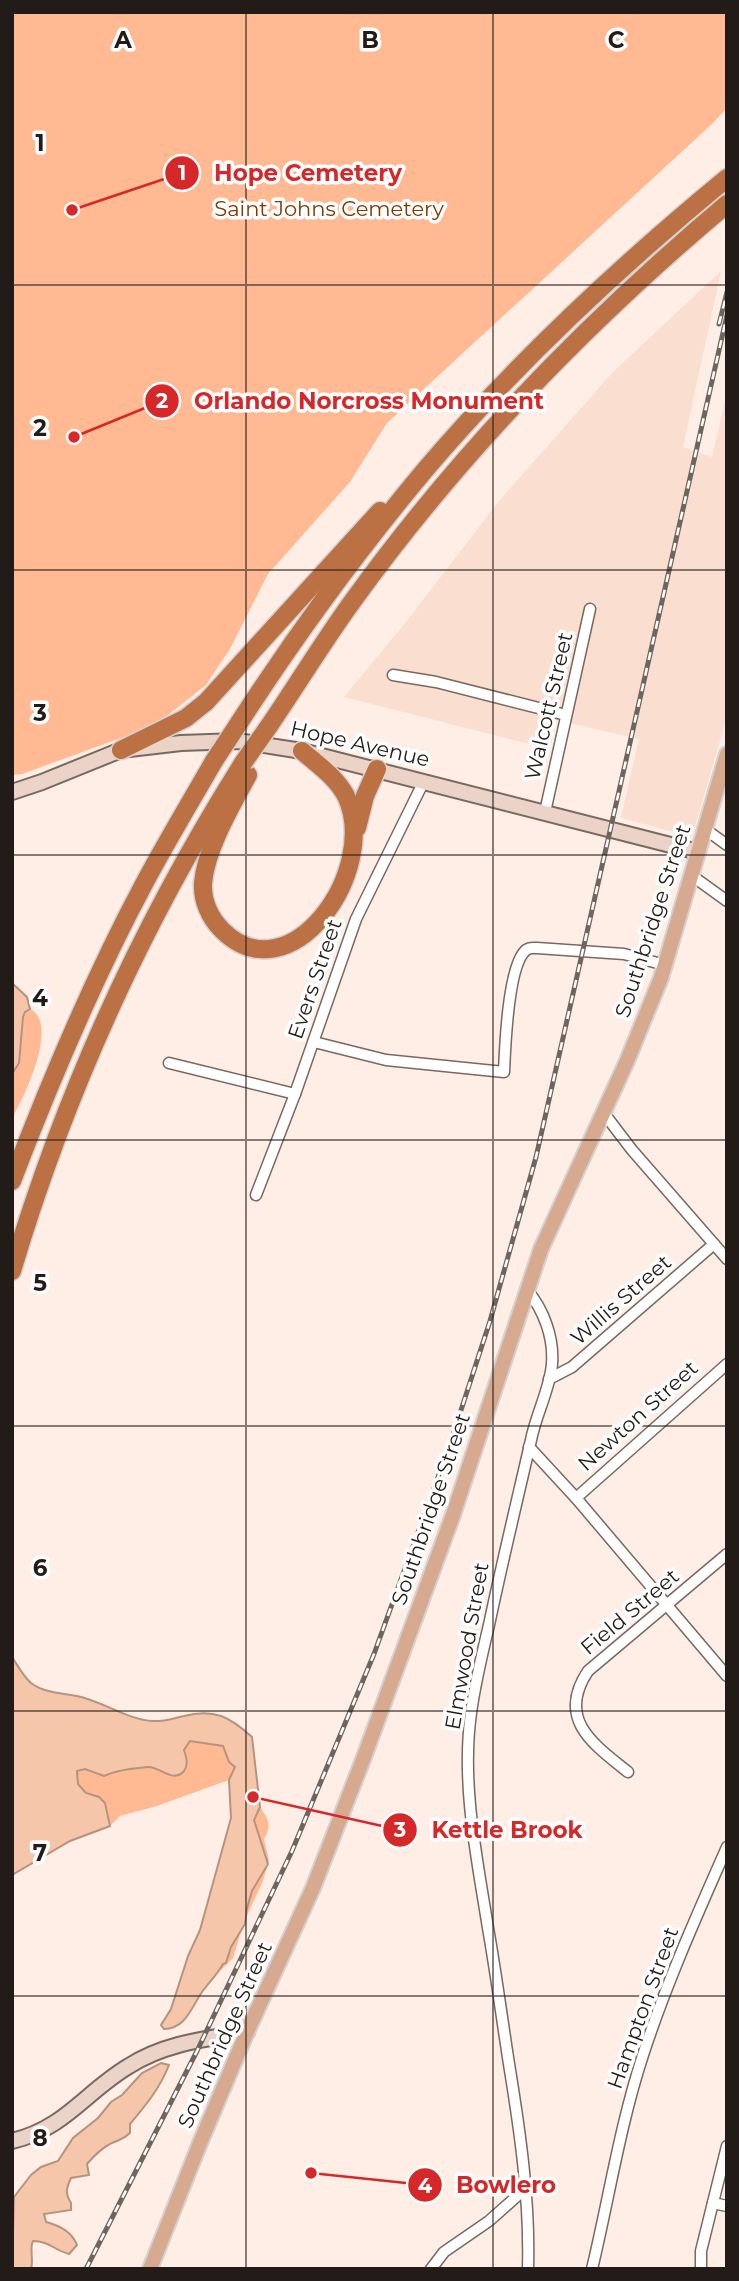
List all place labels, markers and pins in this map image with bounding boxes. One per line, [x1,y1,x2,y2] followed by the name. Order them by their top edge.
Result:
[165,151,416,195] callout: Hope Cemetery
[145,379,558,423] callout: Orlando Norcross Monument
[383,1808,597,1852] callout: Kettle Brook
[407,2163,570,2207] callout: Bowlero

